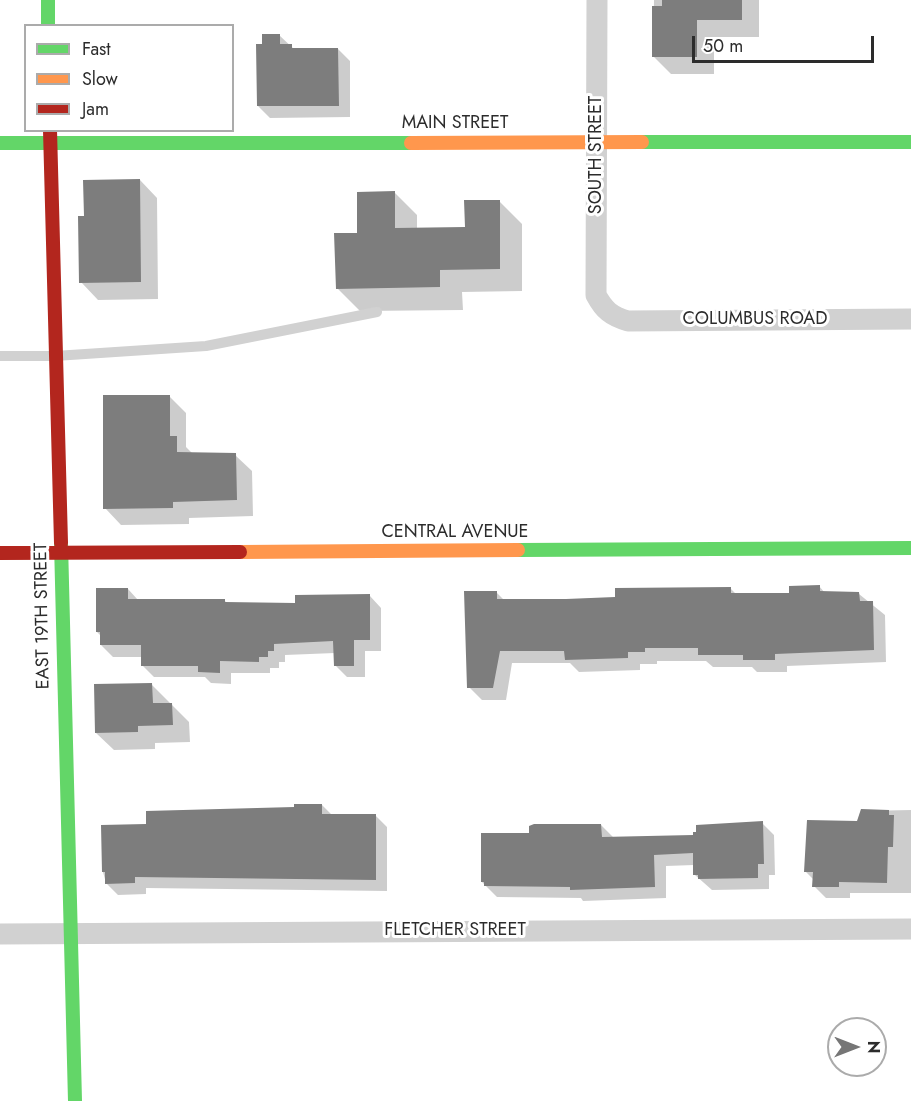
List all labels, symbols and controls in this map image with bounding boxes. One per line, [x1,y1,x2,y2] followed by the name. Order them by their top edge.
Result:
[24,24,234,132] legend
[695,24,876,62] scale bar
[703,33,743,59] text: 50 m
[82,36,111,62] text: Fast
[82,66,118,92] text: Slow
[82,96,109,122] text: Jam
[586,96,608,214] street label: SOUTH STREET
[402,113,508,135] street label: MAIN STREET
[683,309,827,331] street label: COLUMBUS ROAD
[382,522,528,544] street label: CENTRAL AVENUE
[31,543,55,689] street label: EAST 19TH STREET
[384,920,526,942] street label: FLETCHER STREET
[827,1017,887,1077] north arrow
[862,1041,885,1053] text: N

